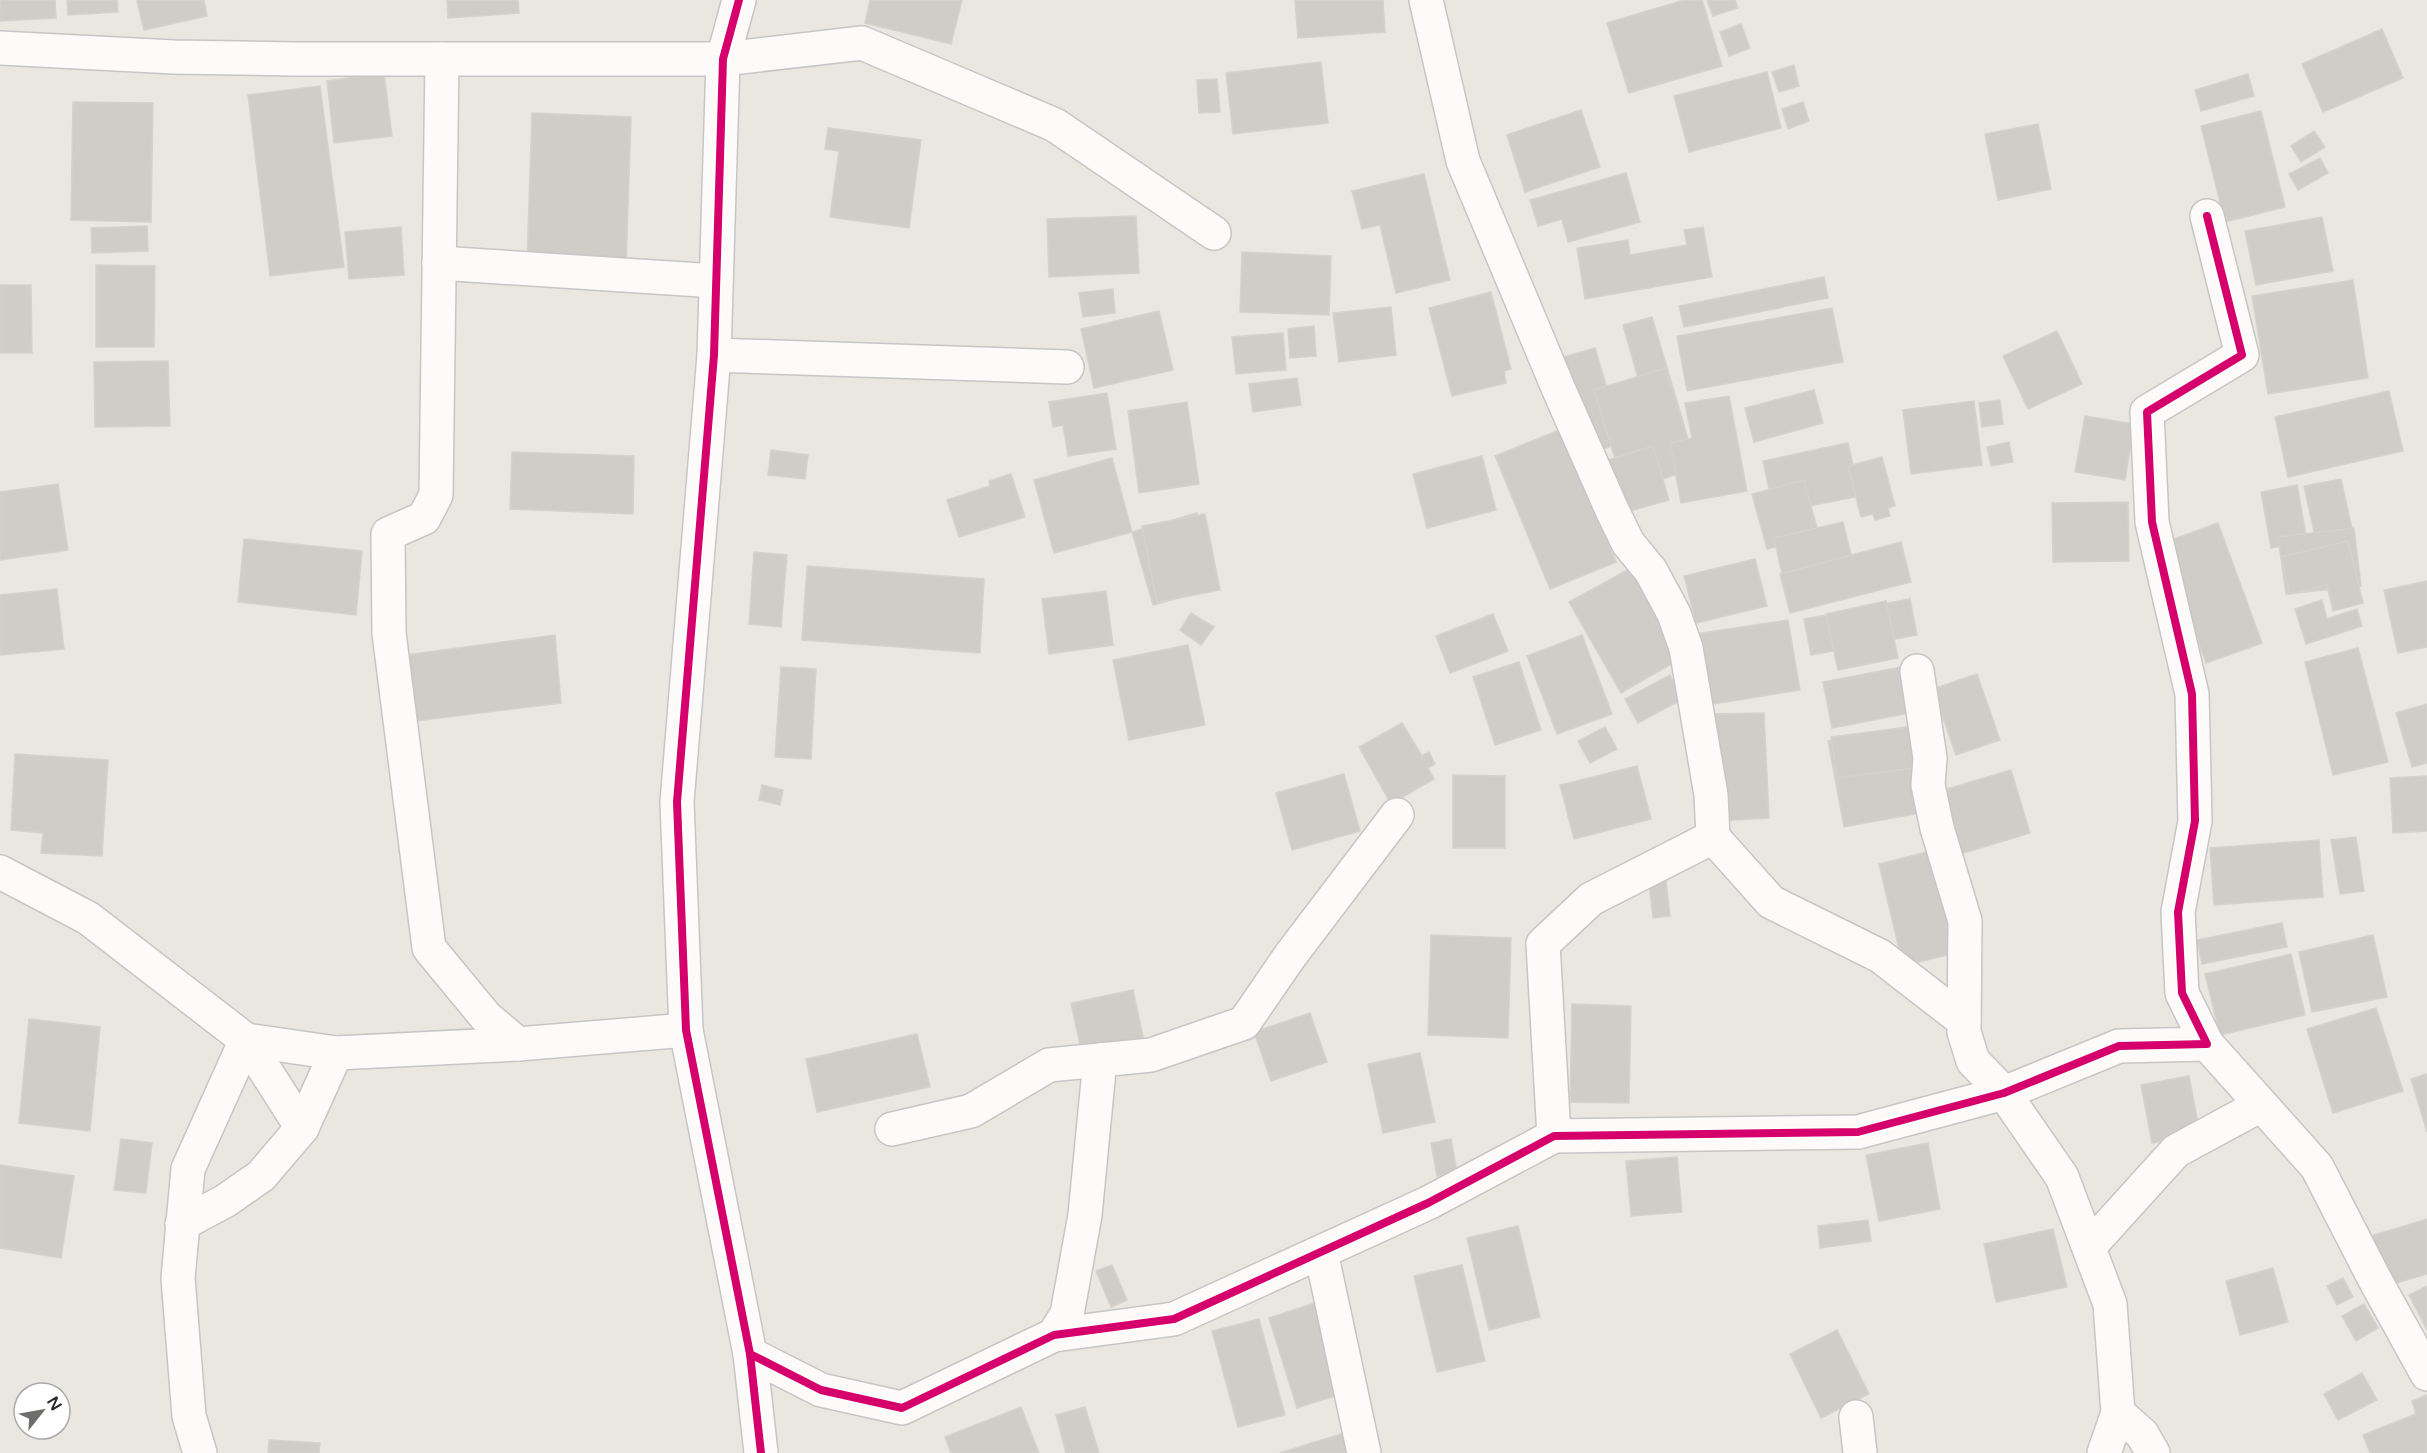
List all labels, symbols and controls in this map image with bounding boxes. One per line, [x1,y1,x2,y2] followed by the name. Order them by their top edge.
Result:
[12,1381,72,1441] north arrow
[42,1393,66,1414] text: N

